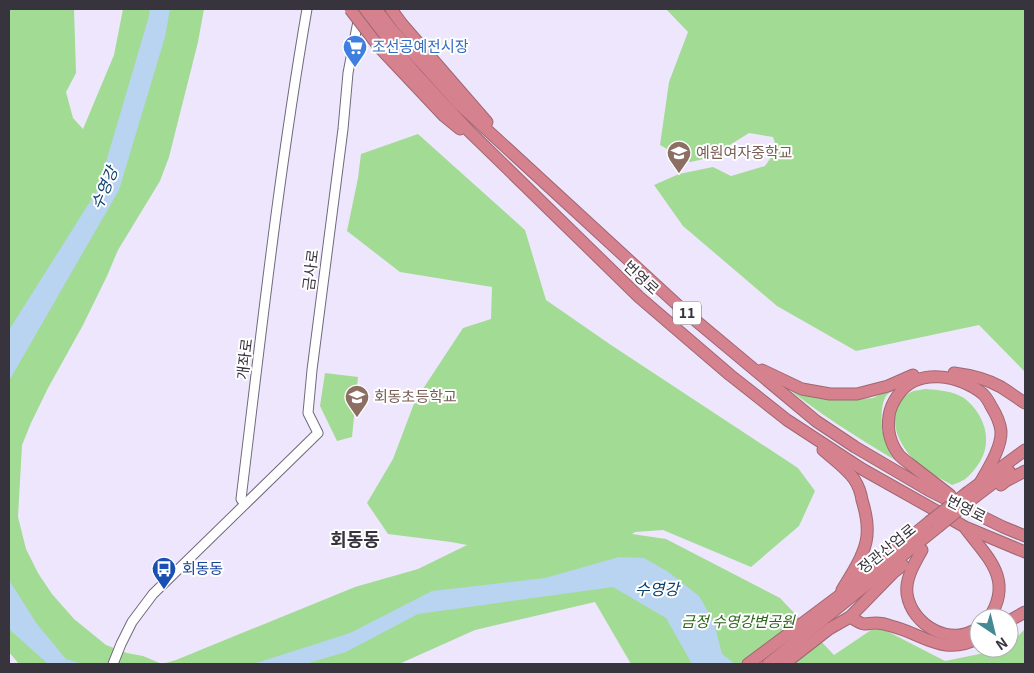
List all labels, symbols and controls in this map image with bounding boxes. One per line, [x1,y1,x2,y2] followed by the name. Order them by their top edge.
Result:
[342,34,368,68] supermarket icon: 조선공예전시장
[372,35,469,56] place label: 조선공예전시장
[666,140,692,174] school or university icon: 예원여자중학교
[696,141,793,162] place label: 예원여자중학교
[83,161,124,213] water label: 수영강
[297,248,322,292] street label: 금사로
[620,255,664,299] street label: 번영로
[673,302,701,324] road number: 11
[231,337,256,381] street label: 개좌로
[344,384,370,418] school or university icon: 회동초등학교
[374,385,457,406] place label: 회동초등학교
[943,489,990,526] street label: 번영로
[853,518,919,578] street label: 정관산업로
[330,525,380,551] district label: 회동동
[151,556,177,590] bus stop icon: 회동동
[182,557,223,578] place label: 회동동
[635,576,681,600] water label: 수영강
[969,608,1019,658] north arrow
[681,610,796,631] park label: 금정 수영강변공원
[992,633,1012,656] text: N

